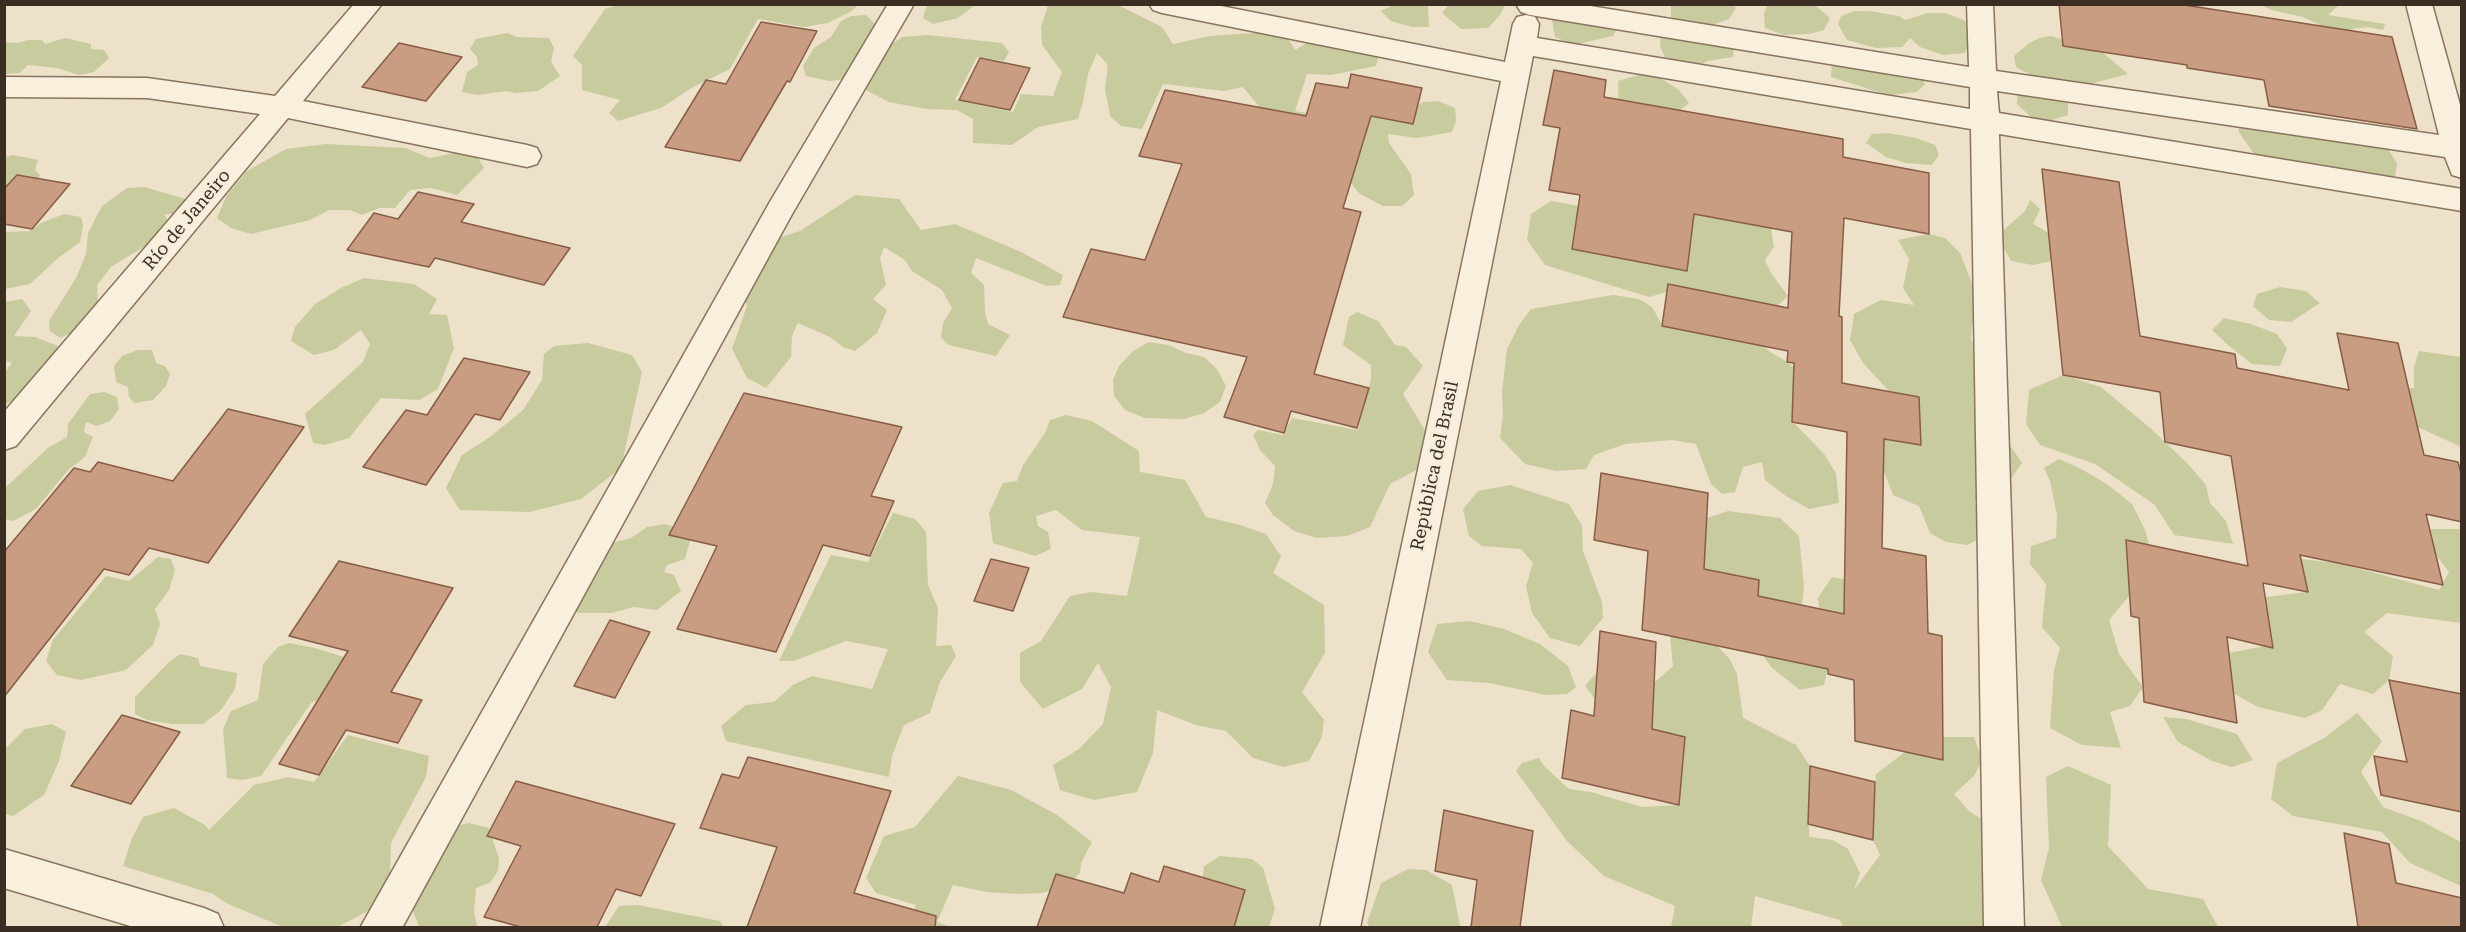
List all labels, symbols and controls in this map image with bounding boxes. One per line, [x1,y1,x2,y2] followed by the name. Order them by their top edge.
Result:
[139,165,235,275] street label: Río de Janeiro
[1406,379,1464,553] street label: República del Brasil

